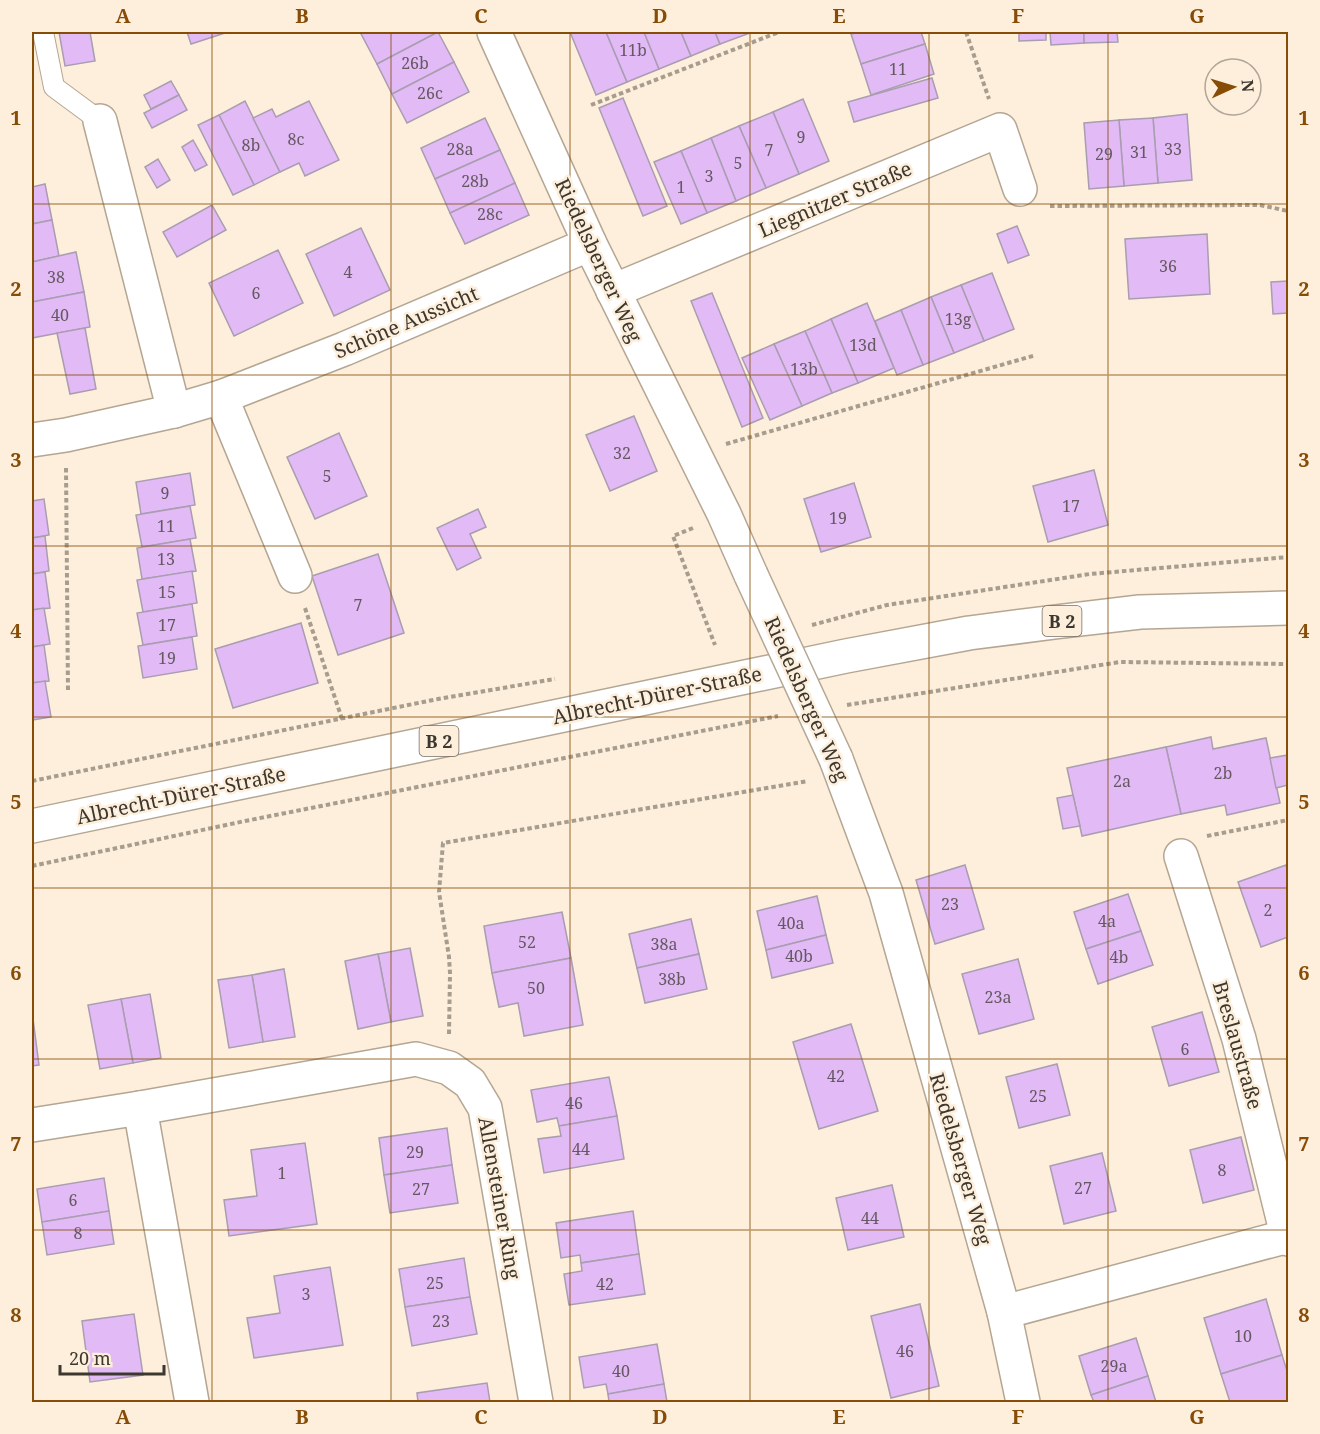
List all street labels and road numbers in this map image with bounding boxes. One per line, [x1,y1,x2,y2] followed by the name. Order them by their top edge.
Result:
[754,155,916,243] street label: Liegnitzer Straße
[549,174,649,347] street label: Riedelsberger Weg
[330,279,482,365] street label: Schöne Aussicht
[1042,606,1082,636] road number: B 2
[758,612,856,786] street label: Riedelsberger Weg
[550,660,764,730] street label: Albrecht-Dürer-Straße
[420,726,458,756] road number: B 2
[74,760,288,830] street label: Albrecht-Dürer-Straße
[1207,978,1269,1112] street label: Breslaustraße
[923,1070,999,1249] street label: Riedelsberger Weg
[472,1115,528,1282] street label: Allensteiner Ring

